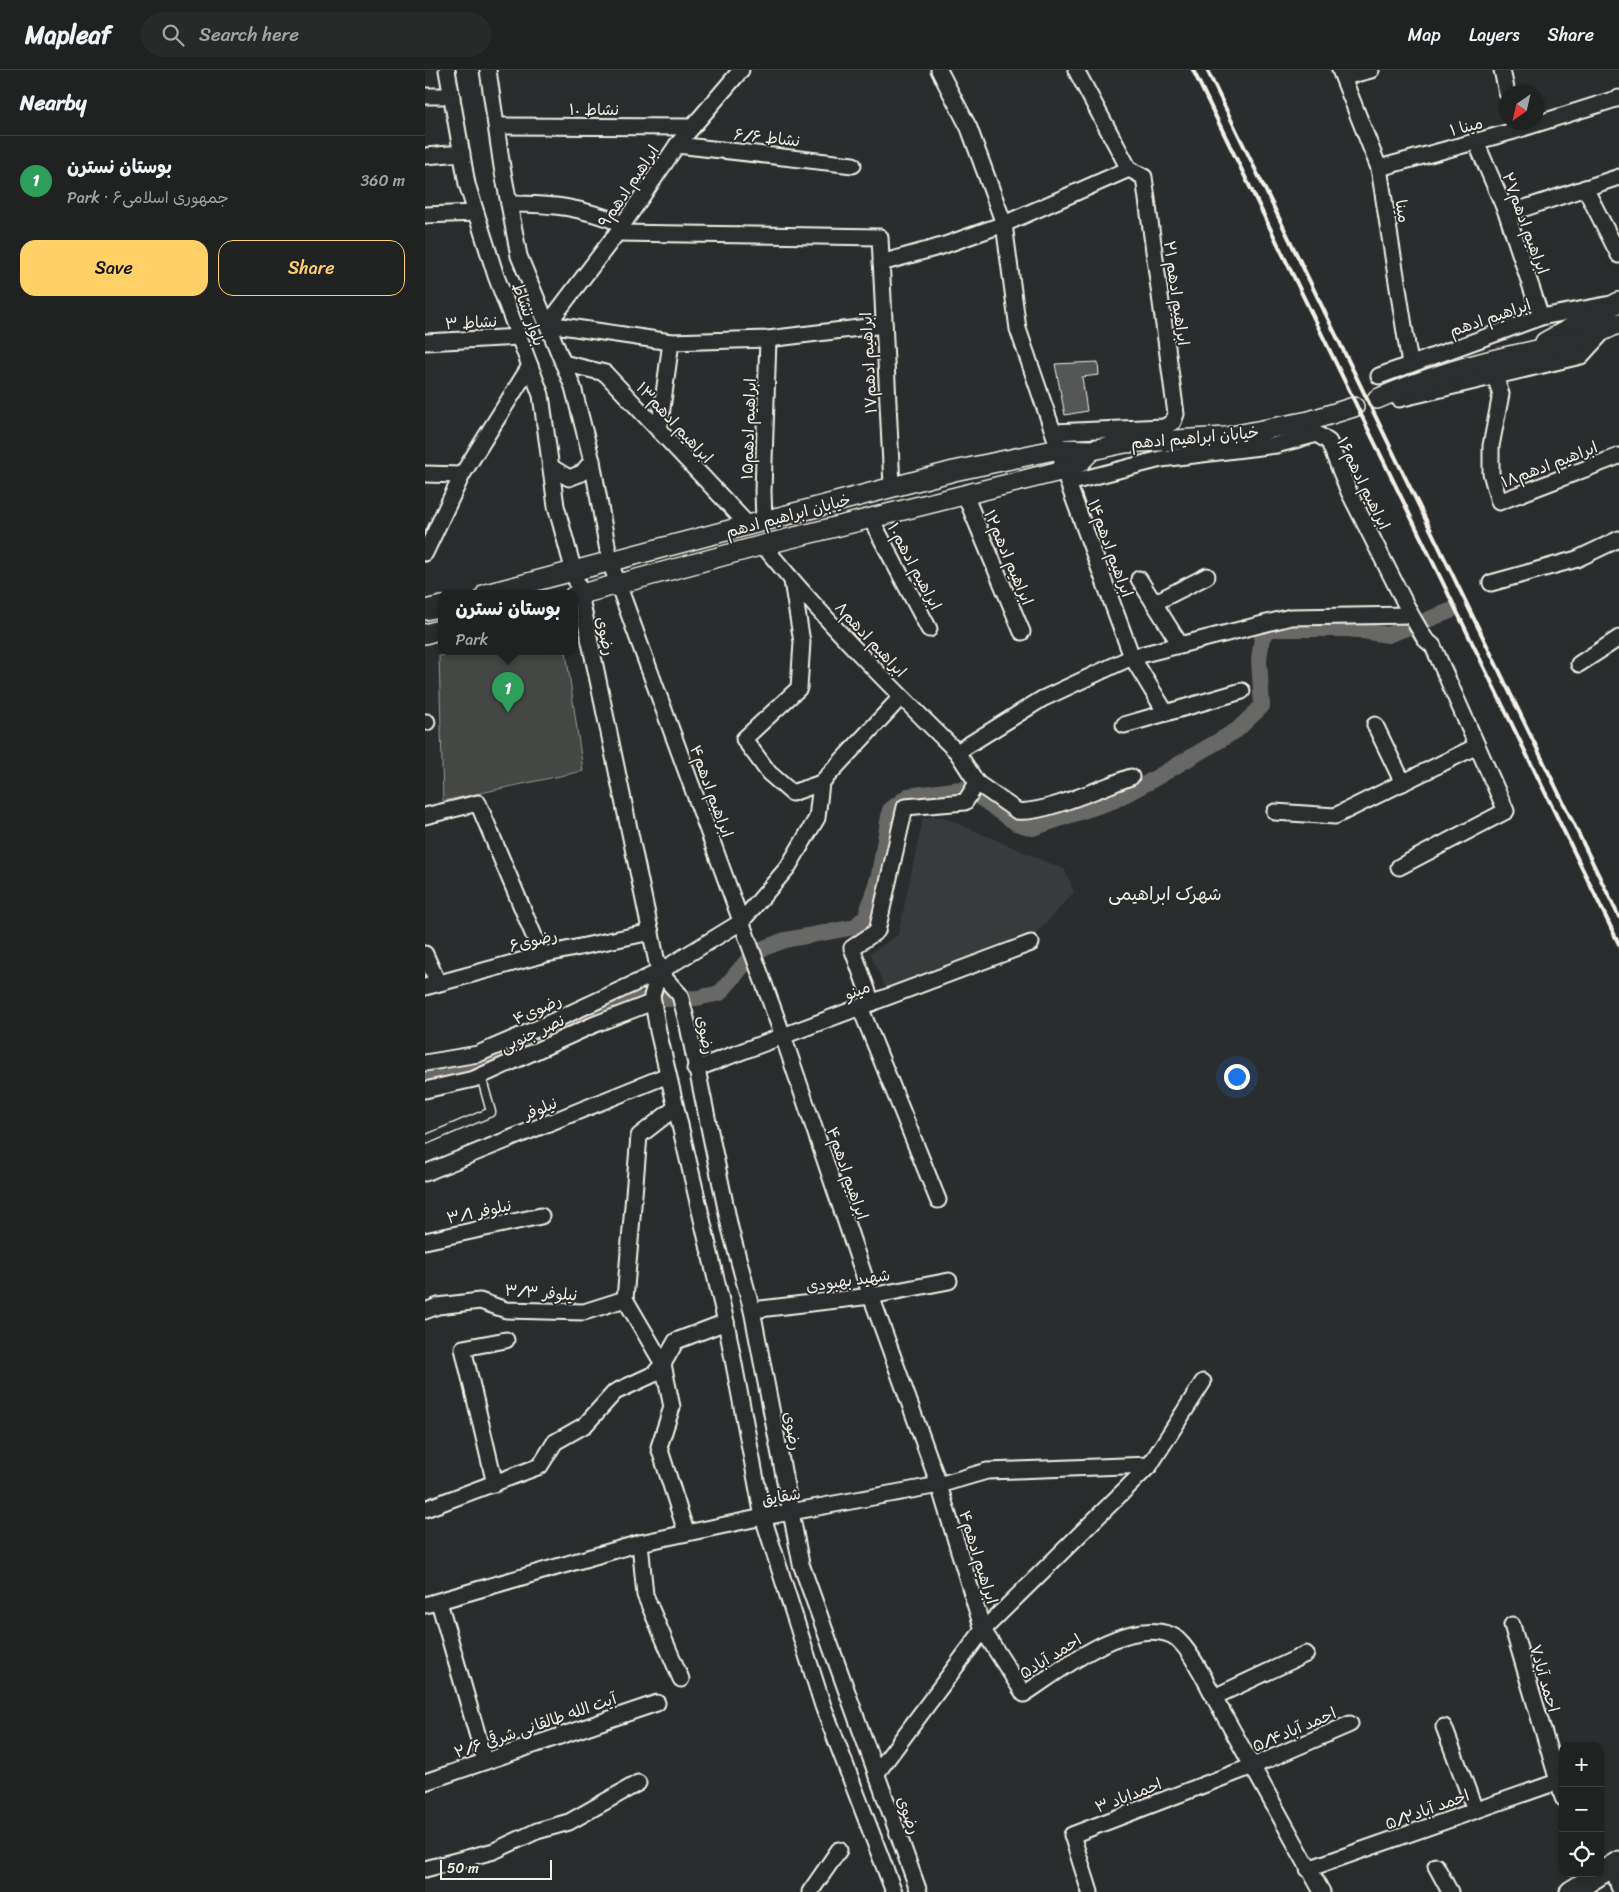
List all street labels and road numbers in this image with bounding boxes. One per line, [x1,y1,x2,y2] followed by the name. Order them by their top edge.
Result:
[569,95,619,124] street label: نشاط ۱۰
[1446,108,1486,145] street label: مینا ۱
[732,120,801,155] street label: نشاط ۶/۶
[590,139,667,234] street label: ابراهیم ادهم۹
[1494,168,1557,278] street label: ابراهیم ادهم۲۷
[1386,197,1419,225] street label: مینا
[1155,239,1198,347] street label: ابراهیم ادهم ۲۱
[504,278,553,350] street label: بلوار نشاط
[1445,290,1535,345] street label: ابراهیم ادهم
[444,307,498,338] street label: نشاط ۳
[851,311,886,415] street label: ابراهیم ادهم۱۷
[629,375,721,470] street label: ابراهیم ادهم۱۳
[732,378,765,480] street label: ابراهیم ادهم۱۵
[1130,417,1260,458] street label: خیابان ابراهیم ادهم
[1329,432,1399,535] street label: ابراهیم ادهم۱۶
[1496,433,1602,496] street label: ابراهیم ادهم۱۸
[722,485,854,546] street label: خیابان ابراهیم ادهم
[1079,495,1142,601] street label: ابراهیم ادهم۱۴
[975,505,1042,610] street label: ابراهیم ادهم۱۲
[879,517,950,615] street label: ابراهیم ادهم۱۰
[827,594,914,684] street label: ابراهیم ادهم۸
[587,614,624,658] street label: رضوی
[681,741,742,842] street label: ابراهیم ادهم۴
[506,921,560,960] street label: رضوی۶
[839,972,875,1009] street label: مینو
[508,986,566,1033] street label: رضوی۴
[495,1006,569,1061] street label: نصر جنوبی
[688,1013,723,1057] street label: رضوی
[517,1089,562,1129] street label: نیلوفر
[818,1123,877,1224] street label: ابراهیم ادهم۴
[444,1190,514,1233] street label: نیلوفر ۳/۱
[804,1260,892,1301] street label: شهید بهبودی
[504,1275,578,1310] street label: نیلوفر ۳/۳
[775,1409,810,1453] street label: رضوی
[759,1479,803,1514] street label: شقایق
[951,1507,1007,1608] street label: ابراهیم ادهم۴
[1013,1626,1087,1687] street label: احمد آباد۵
[1521,1641,1568,1716] street label: احمد آباد۷
[450,1684,621,1767] street label: آیت الله طالقانی شرقی ۲/۶
[1247,1699,1341,1760] street label: احمد آباد۵/۴
[1091,1769,1166,1821] street label: احمداباد ۳
[1381,1781,1474,1838] street label: احمد آباد۵/۲
[888,1792,929,1839] street label: رضوی

